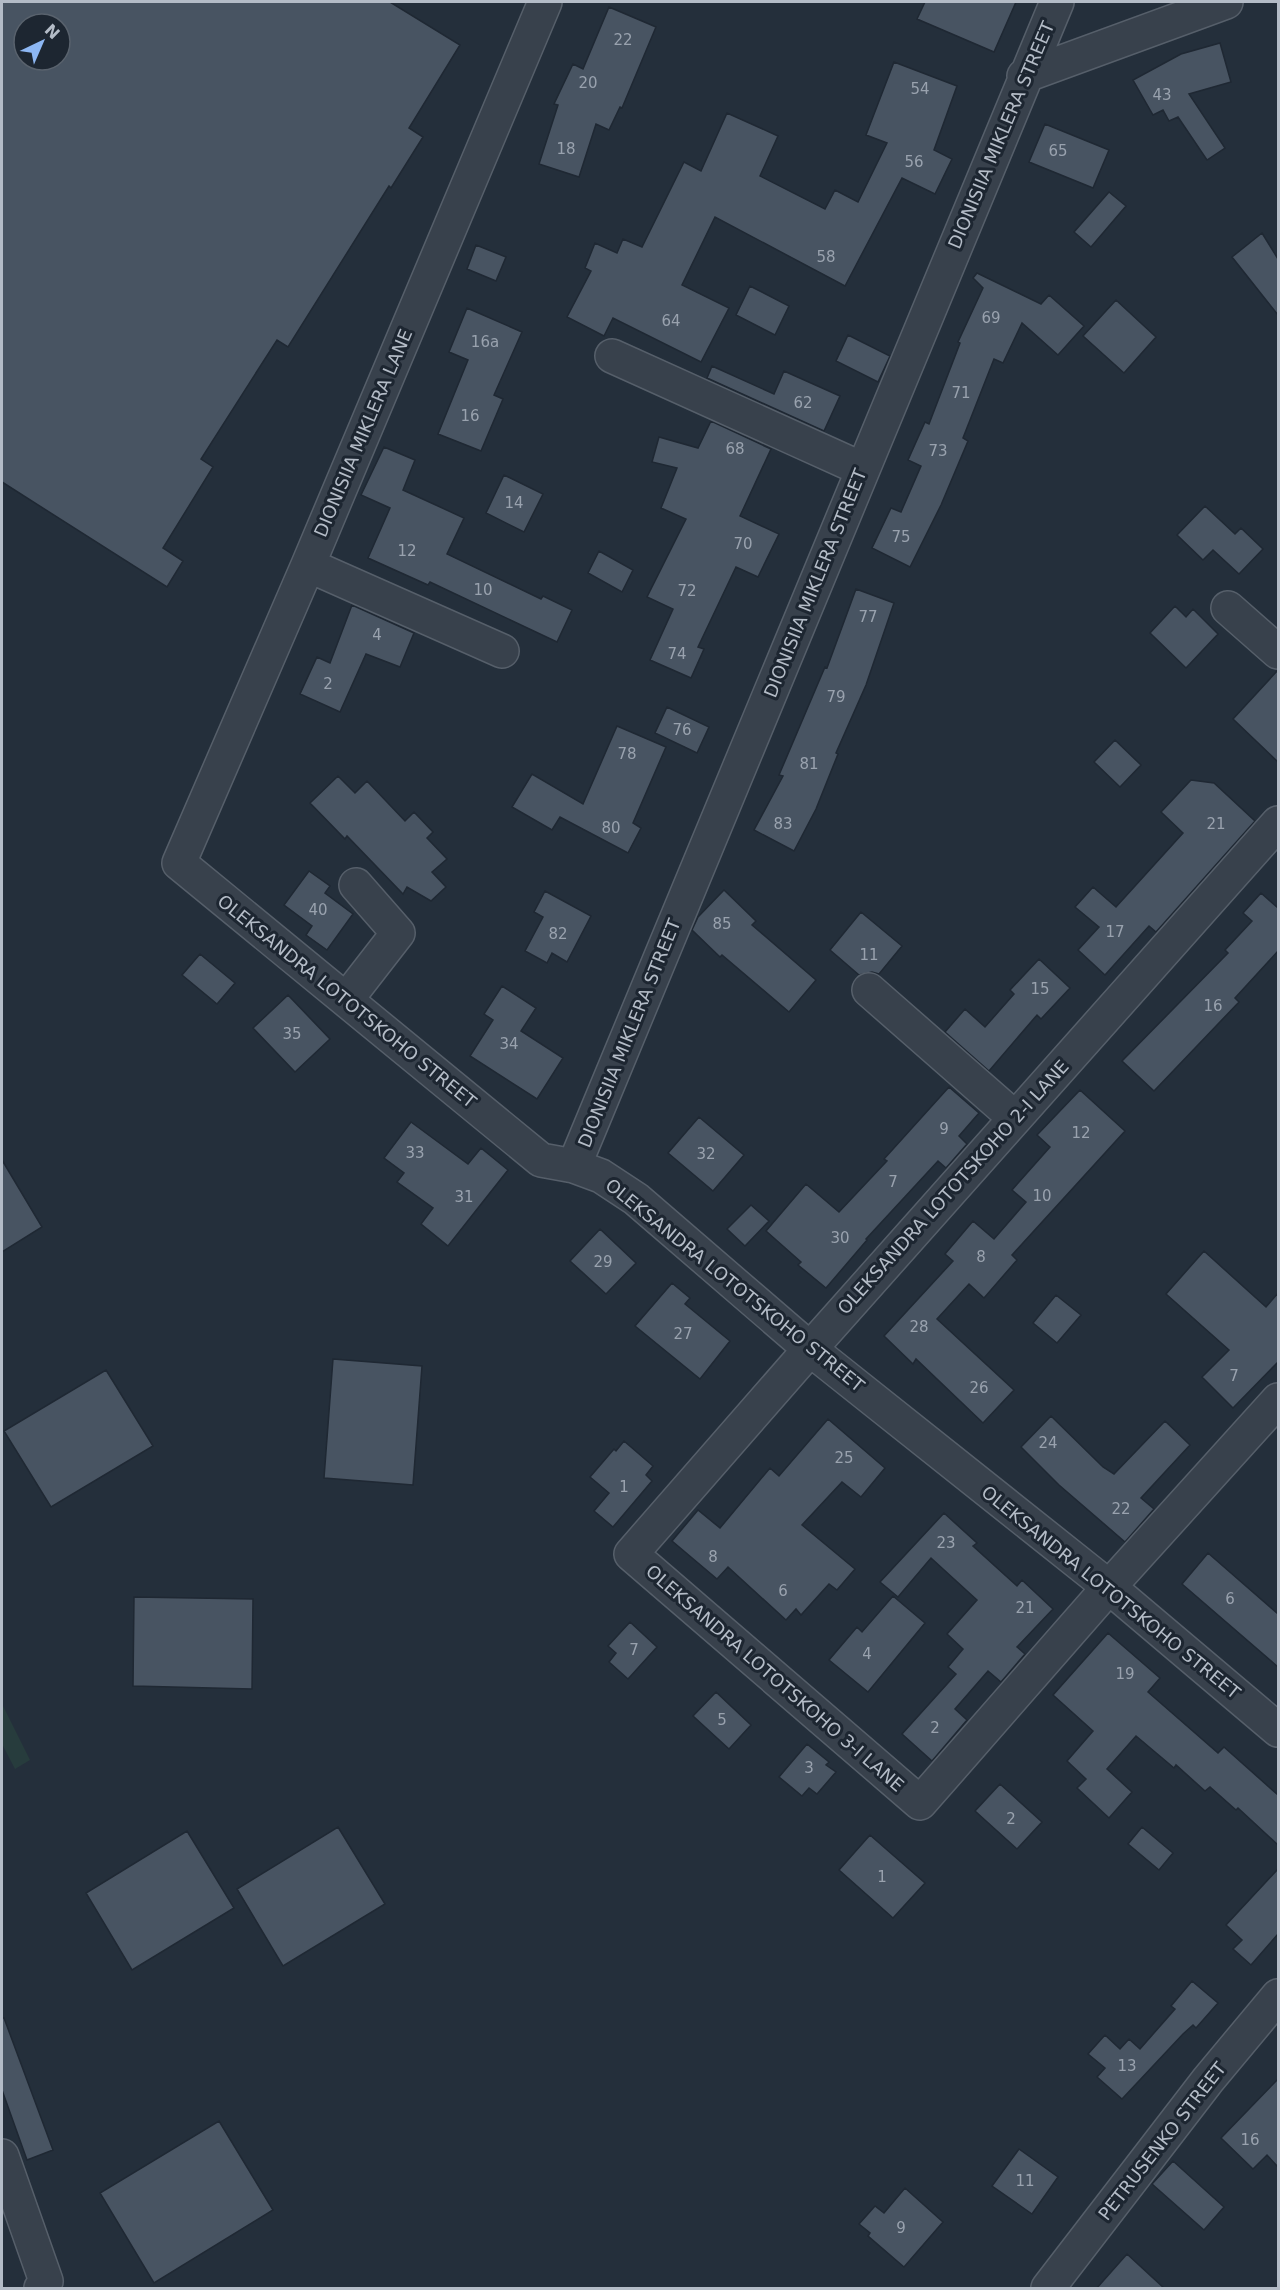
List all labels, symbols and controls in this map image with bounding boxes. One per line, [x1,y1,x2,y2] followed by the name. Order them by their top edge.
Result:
[12,12,72,72] north arrow
[944,17,1059,252] street label: DIONISIIA MIKLERA STREET
[41,20,63,43] text: N
[613,31,633,49] house number: 22
[578,74,598,92] house number: 20
[910,80,930,98] house number: 54
[1152,86,1172,104] house number: 43
[556,140,576,158] house number: 18
[1048,142,1068,160] house number: 65
[904,153,924,171] house number: 56
[816,248,836,266] house number: 58
[981,309,1001,327] house number: 69
[661,312,681,330] house number: 64
[310,326,416,540] street label: DIONISIIA MIKLERA LANE
[471,333,499,351] house number: 16а
[951,384,971,402] house number: 71
[793,394,813,412] house number: 62
[460,407,480,425] house number: 16
[725,440,745,458] house number: 68
[928,442,948,460] house number: 73
[759,465,871,700] street label: DIONISIIA MIKLERA STREET
[504,494,524,512] house number: 14
[891,528,911,546] house number: 75
[733,535,753,553] house number: 70
[397,542,417,560] house number: 12
[473,581,493,599] house number: 10
[677,582,697,600] house number: 72
[858,608,878,626] house number: 77
[372,626,382,644] house number: 4
[667,645,687,663] house number: 74
[323,675,333,693] house number: 2
[826,688,846,706] house number: 79
[672,721,692,739] house number: 76
[617,745,637,763] house number: 78
[799,755,819,773] house number: 81
[773,815,793,833] house number: 83
[1206,815,1226,833] house number: 21
[601,819,621,837] house number: 80
[213,890,481,1113] street label: OLEKSANDRA LOTOTSKOHO STREET
[308,901,328,919] house number: 40
[573,915,685,1150] street label: DIONISIIA MIKLERA STREET
[712,915,732,933] house number: 85
[1105,923,1125,941] house number: 17
[548,925,568,943] house number: 82
[859,946,879,964] house number: 11
[1030,980,1050,998] house number: 15
[1203,997,1223,1015] house number: 16
[282,1025,302,1043] house number: 35
[499,1035,519,1053] house number: 34
[833,1056,1073,1318] street label: OLEKSANDRA LOTOTSKOHO 2-I LANE
[939,1120,949,1138] house number: 9
[1071,1124,1091,1142] house number: 12
[405,1144,425,1162] house number: 33
[696,1145,716,1163] house number: 32
[888,1173,898,1191] house number: 7
[601,1174,869,1397] street label: OLEKSANDRA LOTOTSKOHO STREET
[1032,1187,1052,1205] house number: 10
[454,1188,474,1206] house number: 31
[830,1229,850,1247] house number: 30
[976,1248,986,1266] house number: 8
[593,1253,613,1271] house number: 29
[909,1318,929,1336] house number: 28
[673,1325,693,1343] house number: 27
[1229,1367,1239,1385] house number: 7
[969,1379,989,1397] house number: 26
[1038,1434,1058,1452] house number: 24
[834,1449,854,1467] house number: 25
[619,1478,629,1496] house number: 1
[977,1481,1245,1704] street label: OLEKSANDRA LOTOTSKOHO STREET
[1111,1500,1131,1518] house number: 22
[936,1534,956,1552] house number: 23
[708,1548,718,1566] house number: 8
[642,1560,908,1796] street label: OLEKSANDRA LOTOTSKOHO 3-I LANE
[778,1582,788,1600] house number: 6
[1225,1590,1235,1608] house number: 6
[1015,1599,1035,1617] house number: 21
[629,1641,639,1659] house number: 7
[862,1645,872,1663] house number: 4
[1115,1665,1135,1683] house number: 19
[717,1711,727,1729] house number: 5
[930,1719,940,1737] house number: 2
[804,1759,814,1777] house number: 3
[1006,1810,1016,1828] house number: 2
[877,1868,887,1886] house number: 1
[1094,2057,1231,2224] street label: PETRUSENKO STREET
[1117,2057,1137,2075] house number: 13
[1240,2131,1260,2149] house number: 16
[1015,2172,1035,2190] house number: 11
[896,2219,906,2237] house number: 9

